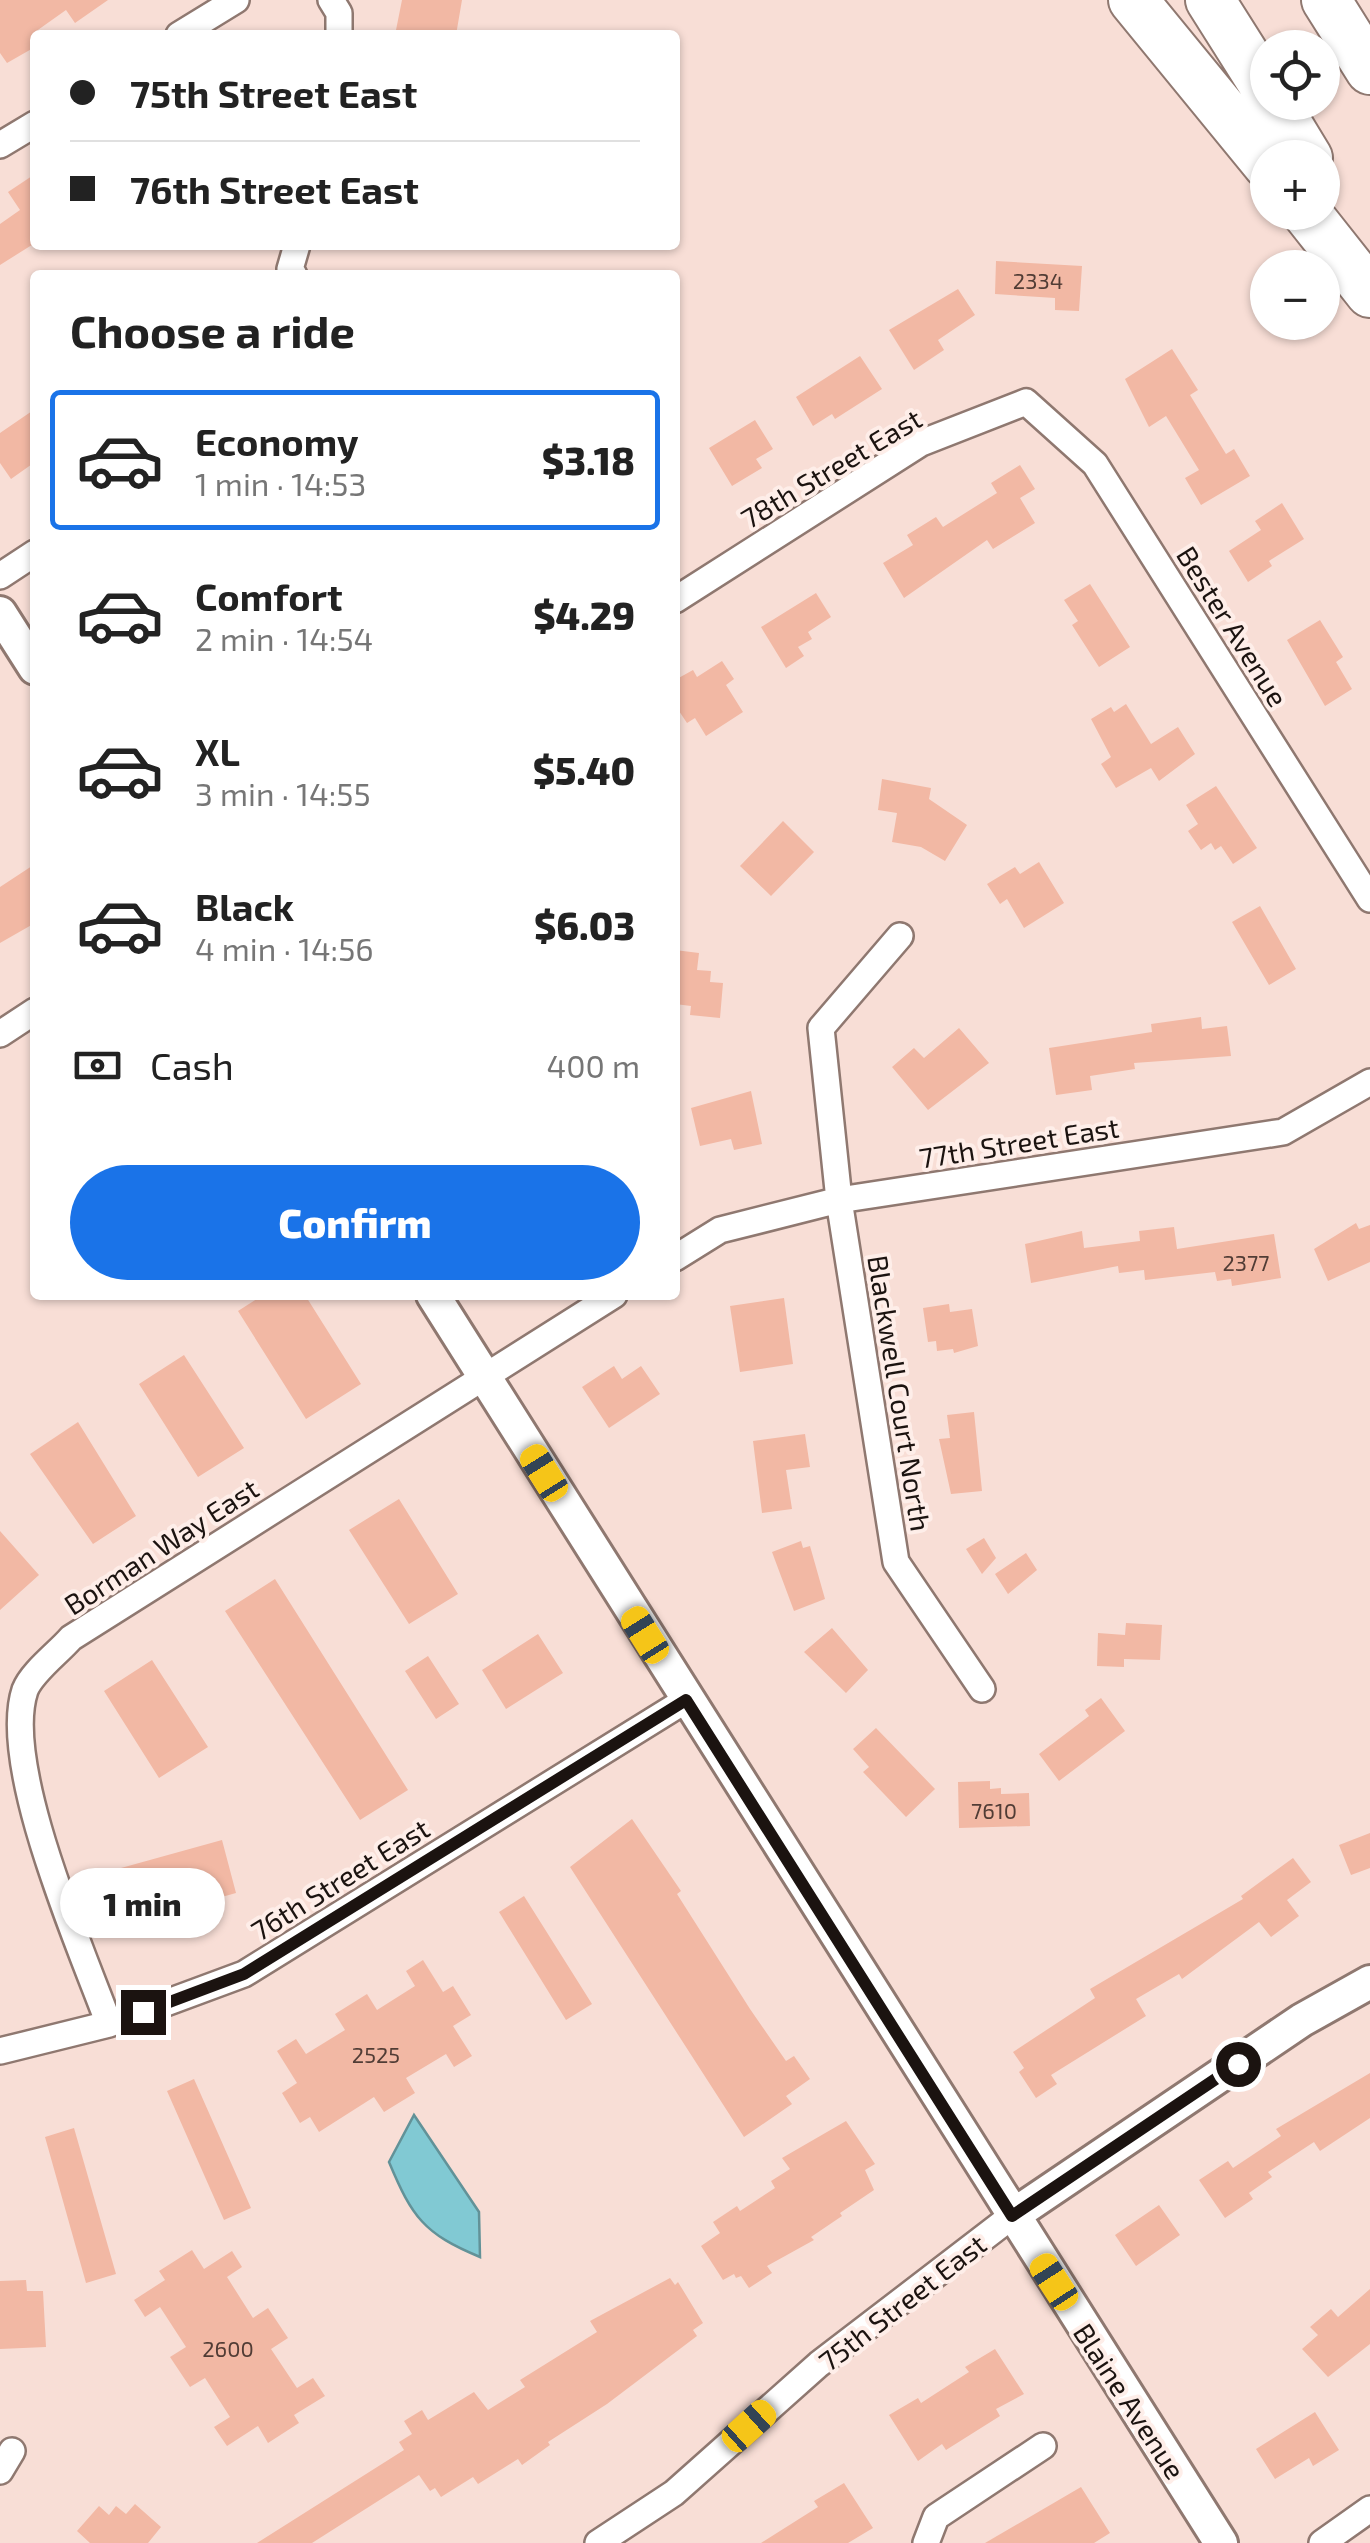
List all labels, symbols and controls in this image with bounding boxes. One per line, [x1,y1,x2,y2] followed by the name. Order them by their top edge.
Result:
[1250,30,1340,340] map controls
[1250,30,1340,120] button: locate
[130,70,417,116] text: 75th Street East
[1250,140,1340,230] button: +
[130,166,419,212] text: 76th Street East
[1250,250,1340,340] button: −
[1013,267,1063,293] house number: 2334
[70,303,355,357] text: Choose a ride
[735,401,927,535] street label: 78th Street East
[75,415,165,505] icon: car
[195,418,359,464] text: Economy
[542,437,635,483] text: $3.18
[195,464,366,502] text: 1 min · 14:53
[1170,540,1296,712] street label: Bester Avenue
[75,570,165,660] icon: car
[195,573,343,619] text: Comfort
[533,592,635,638] text: $4.29
[195,619,373,657] text: 2 min · 14:54
[75,725,165,815] icon: car
[195,728,240,774] text: XL
[533,747,635,793] text: $5.40
[195,774,371,812] text: 3 min · 14:55
[75,880,165,970] icon: car
[195,883,294,929] text: Black
[534,902,635,948] text: $6.03
[195,929,374,967] text: 4 min · 14:56
[70,1038,125,1093] icon: cash
[150,1042,234,1088] text: Cash
[547,1046,640,1084] text: 400 m
[917,1109,1121,1175] street label: 77th Street East
[70,1165,640,1280] button: Confirm
[1222,1249,1270,1275] house number: 2377
[861,1253,939,1533] street label: Blackwell Court North
[515,1440,573,1506] car
[58,1471,264,1621] street label: Borman Way East
[616,1602,674,1668] car
[971,1797,1017,1823] house number: 7610
[245,1811,435,1947] street label: 76th Street East
[61,1867,226,1937] callout: 1 min
[103,1884,182,1922] text: 1 min
[121,1990,166,2035] route end
[352,2041,400,2067] house number: 2525
[1216,2042,1261,2087] route start
[812,2226,992,2378] street label: 75th Street East
[1025,2249,1083,2315] car
[1067,2317,1193,2485] street label: Blaine Avenue
[202,2335,254,2361] house number: 2600
[717,2395,781,2457] car

